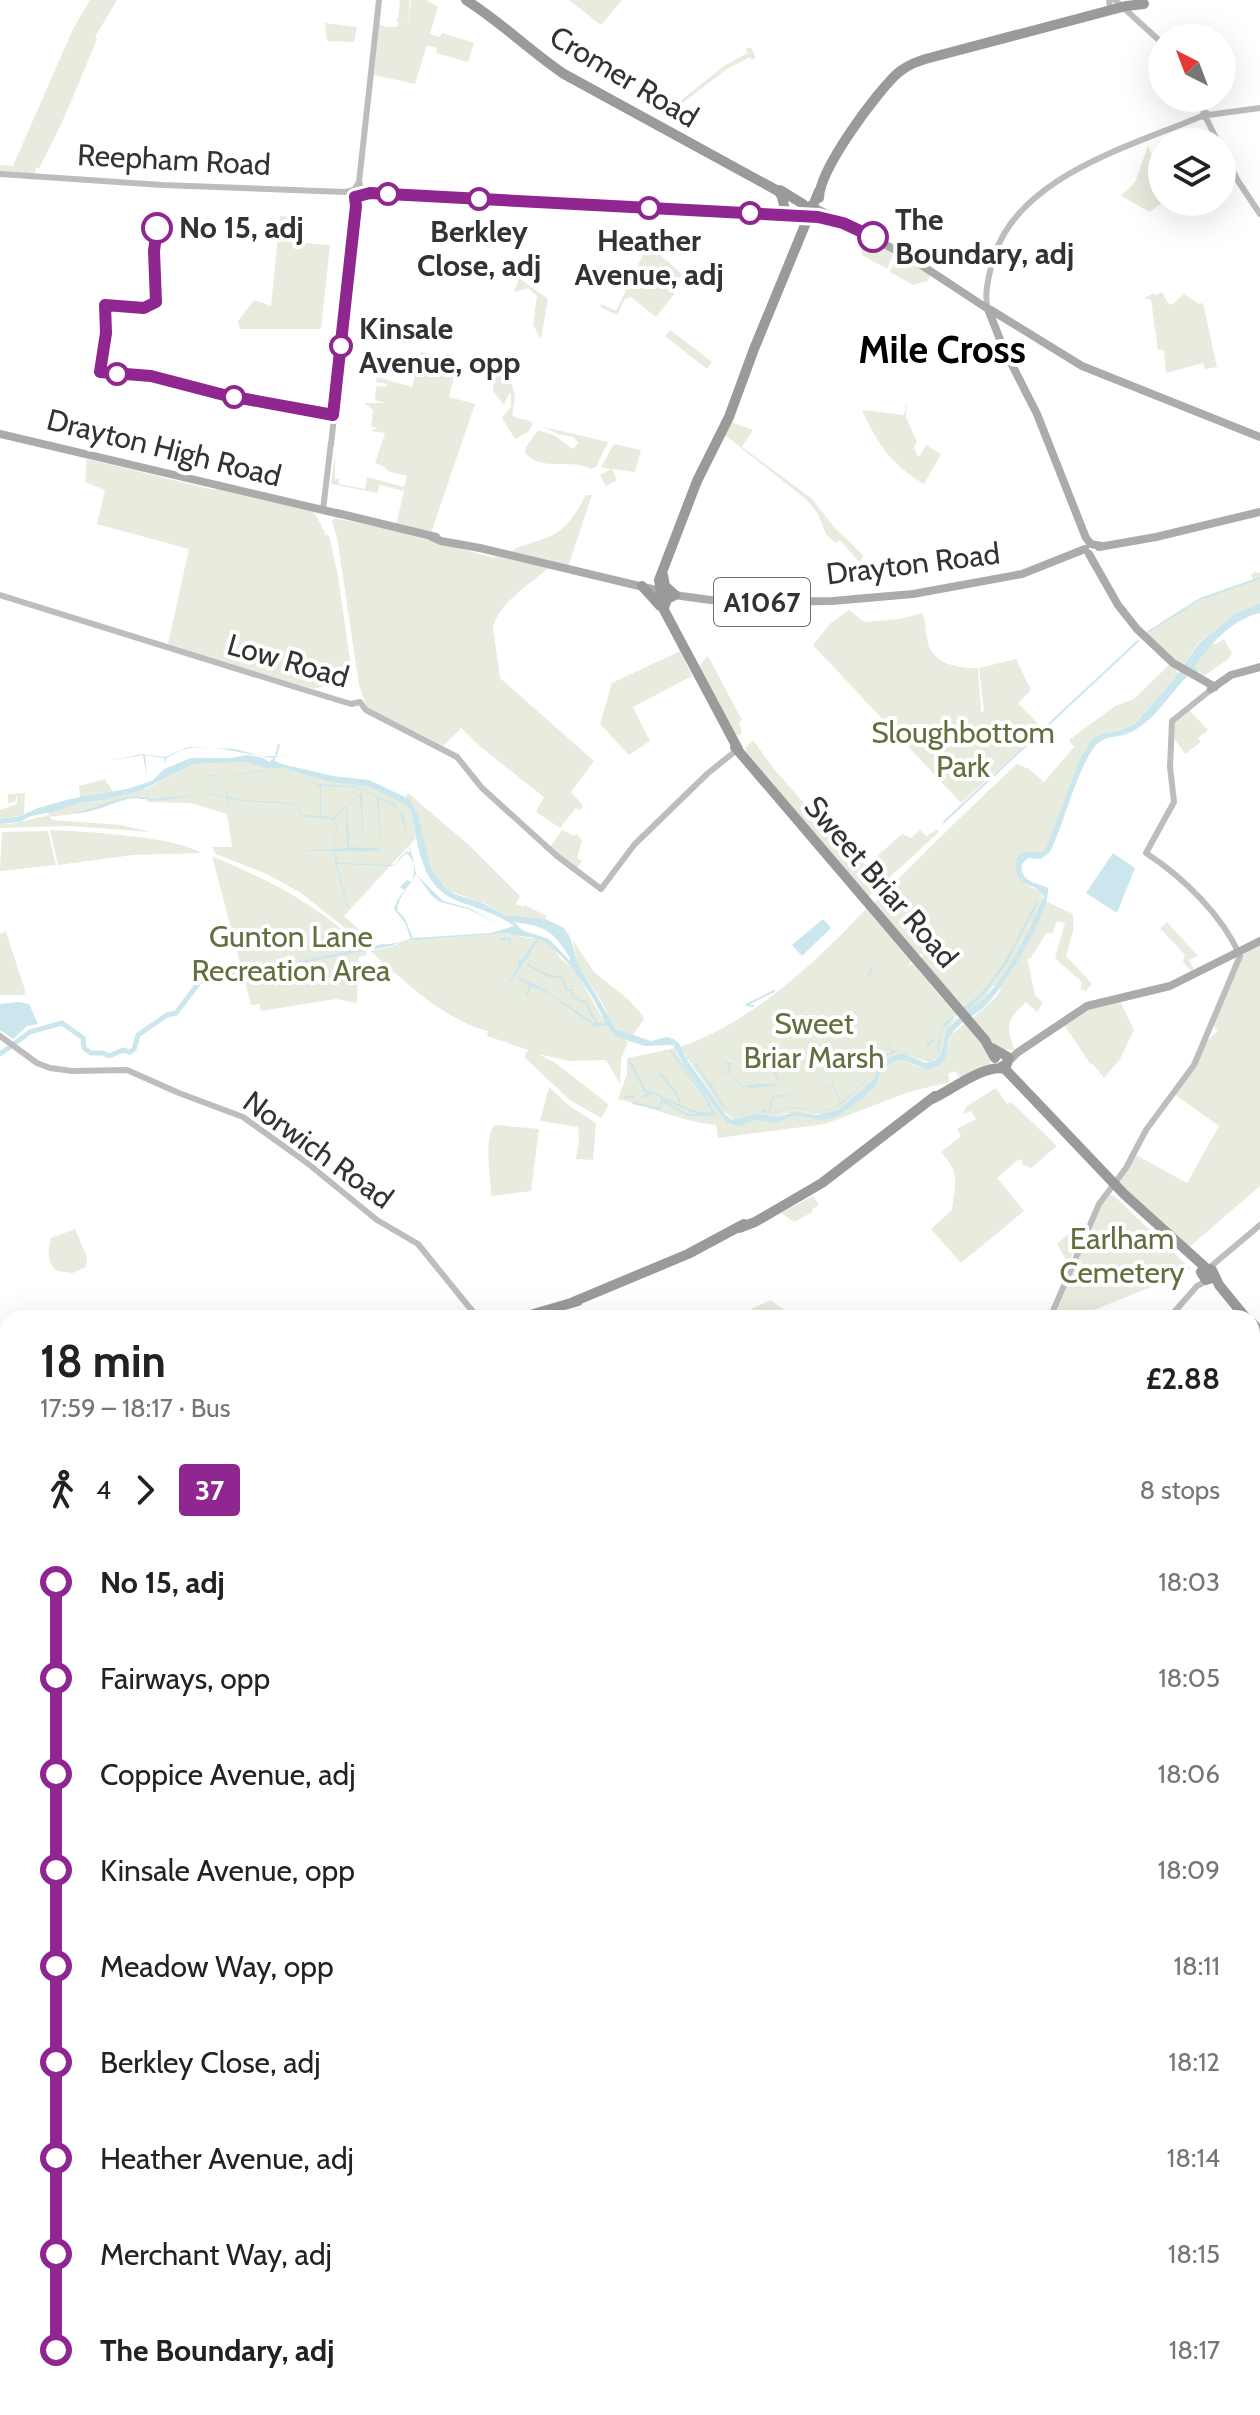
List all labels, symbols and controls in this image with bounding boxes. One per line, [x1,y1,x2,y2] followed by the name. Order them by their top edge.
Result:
[543,18,705,135] street label: Cromer Road
[1148,24,1236,112] north arrow
[1148,24,1236,216] map controls
[1148,128,1236,216] button: layers
[76,136,272,183] street label: Reepham Road
[377,183,399,205] unlabelled marker
[468,188,490,210] marker: Berkley Close, adj
[638,197,660,219] marker: Heather Avenue, adj
[895,201,1074,272] place label: The Boundary, adj
[739,202,761,224] unlabelled marker
[179,209,304,246] place label: No 15, adj
[142,213,172,243] marker: No 15, adj
[417,213,541,284] place label: Berkley Close, adj
[574,222,724,293] place label: Heather Avenue, adj
[858,222,888,252] marker: The Boundary, adj
[359,310,520,381] place label: Kinsale Avenue, opp
[858,326,1026,373] district label: Mile Cross
[330,335,352,357] marker: Kinsale Avenue, opp
[106,363,128,385] unlabelled marker
[223,386,245,408] unlabelled marker
[43,401,285,495] street label: Drayton High Road
[824,534,1002,593] street label: Drayton Road
[714,578,810,626] road number: A1067
[223,626,353,695] street label: Low Road
[871,714,1055,785] park label: Sloughbottom Park
[797,788,966,975] street label: Sweet Briar Road
[192,918,391,989] park label: Gunton Lane Recreation Area
[744,1005,884,1076] park label: Sweet Briar Marsh
[236,1083,401,1216] street label: Norwich Road
[1059,1220,1185,1291] park label: Earlham Cemetery
[40,1335,166,1388] text: 18 min
[1146,1360,1220,1397] text: £2.88
[40,1392,231,1424] text: 17:59 – 18:17 · Bus
[40,1468,84,1512] icon: walk
[123,1468,167,1512] icon: forward
[195,1473,224,1507] text: 37
[96,1474,111,1506] text: 4
[1139,1474,1220,1506] text: 8 stops
[100,1564,225,1601] text: No 15, adj
[1158,1566,1220,1598] text: 18:03
[100,1660,270,1697] text: Fairways, opp
[1158,1662,1220,1694] text: 18:05
[100,1756,356,1793] text: Coppice Avenue, adj
[1157,1758,1220,1790] text: 18:06
[100,1852,355,1889] text: Kinsale Avenue, opp
[1157,1854,1220,1886] text: 18:09
[100,1948,334,1985] text: Meadow Way, opp
[1173,1950,1220,1982] text: 18:11
[100,2044,321,2081] text: Berkley Close, adj
[1168,2046,1220,2078] text: 18:12
[100,2140,354,2177] text: Heather Avenue, adj
[1167,2142,1220,2174] text: 18:14
[100,2236,332,2273] text: Merchant Way, adj
[1168,2238,1220,2270] text: 18:15
[100,2332,334,2369] text: The Boundary, adj
[1169,2334,1220,2366] text: 18:17

